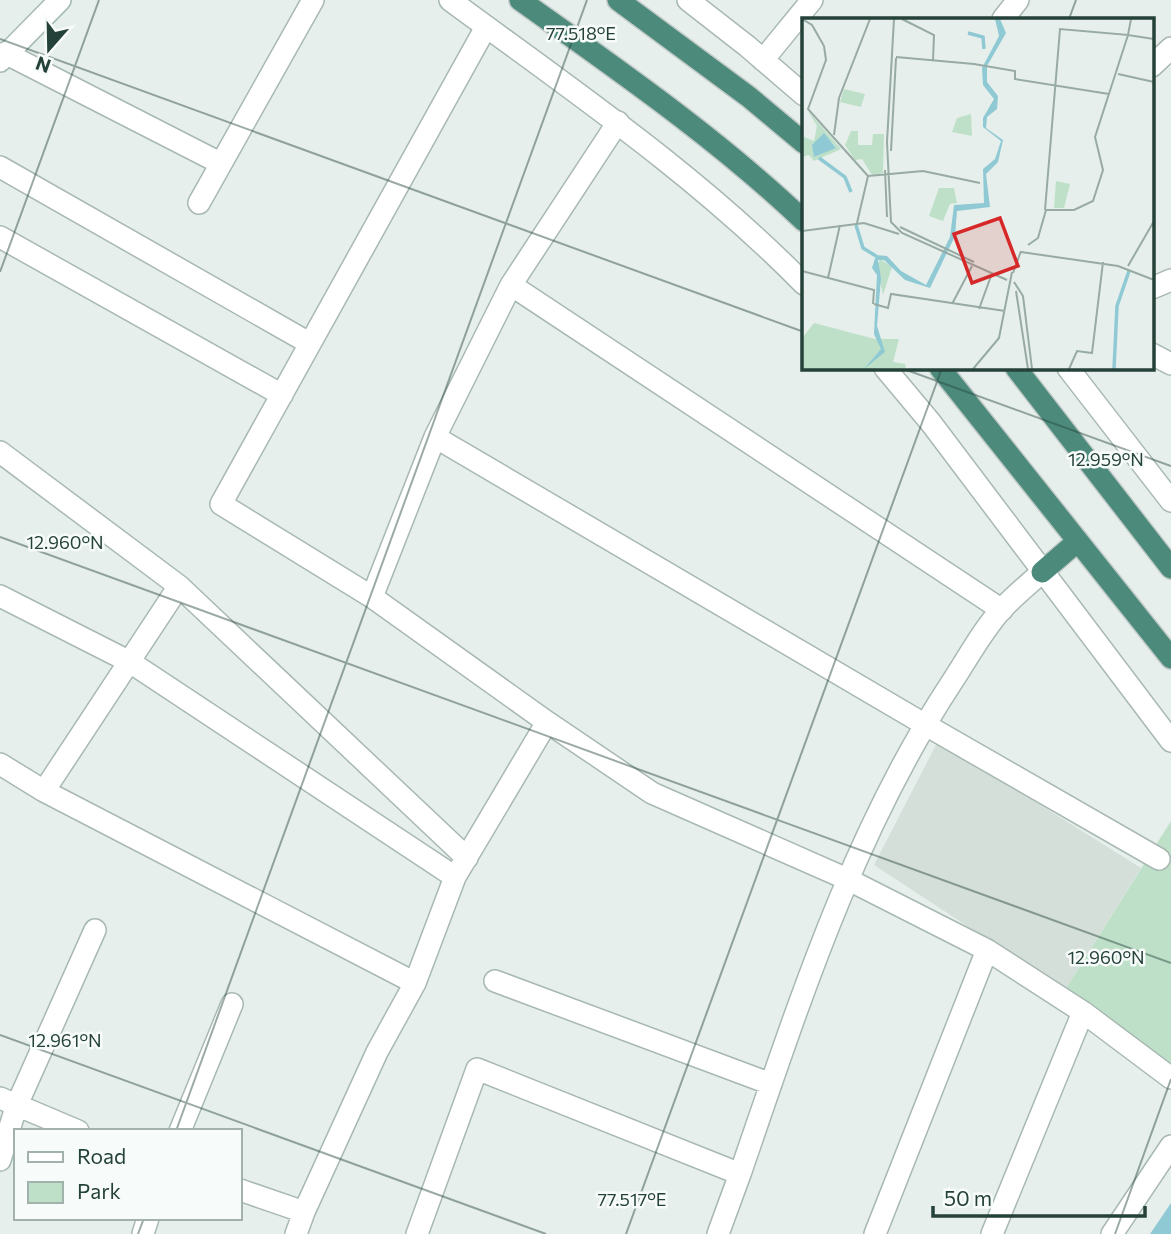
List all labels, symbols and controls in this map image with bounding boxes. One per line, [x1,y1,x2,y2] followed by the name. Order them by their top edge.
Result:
[14,14,84,84] north arrow
[802,18,1154,369] inset map
[546,22,616,44] text: 77.518°E
[32,52,54,79] text: N
[1068,448,1144,470] text: 12.959°N
[26,531,104,553] text: 12.960°N
[1067,946,1145,968] text: 12.960°N
[28,1029,102,1051] text: 12.961°N
[14,1129,242,1220] legend
[77,1143,126,1168] text: Road
[933,1174,1145,1218] scale bar
[77,1178,121,1203] text: Park
[944,1185,992,1210] text: 50 m
[598,1188,666,1210] text: 77.517°E

